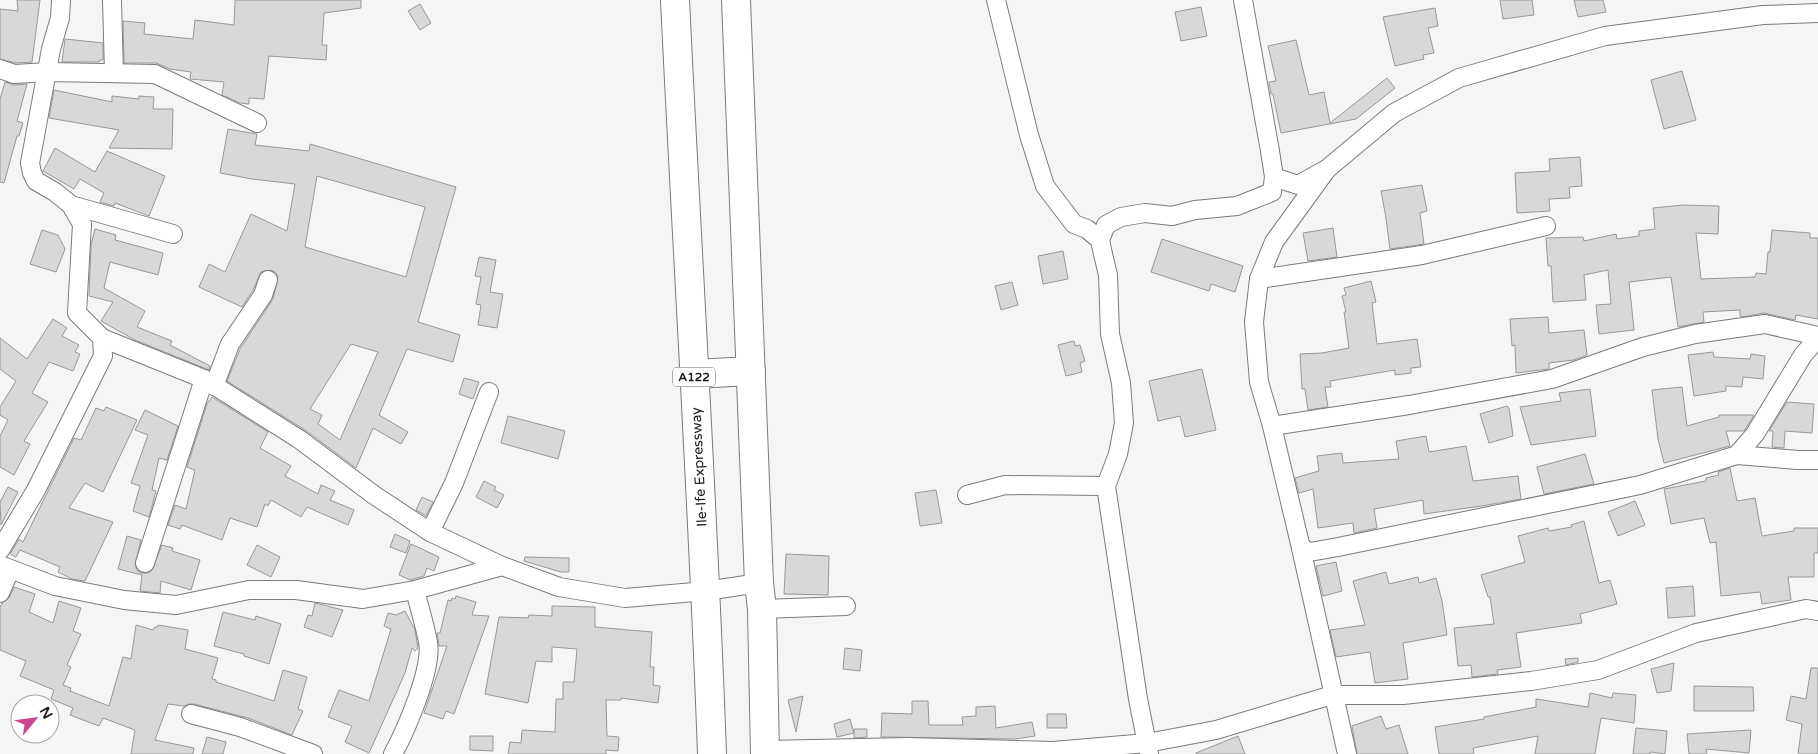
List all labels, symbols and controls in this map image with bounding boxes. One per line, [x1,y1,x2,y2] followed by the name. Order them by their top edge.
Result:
[673,368,715,387] road number: A122
[687,406,711,527] street label: Ile-Ife Expressway
[10,694,60,744] north arrow
[36,704,56,722] text: N

